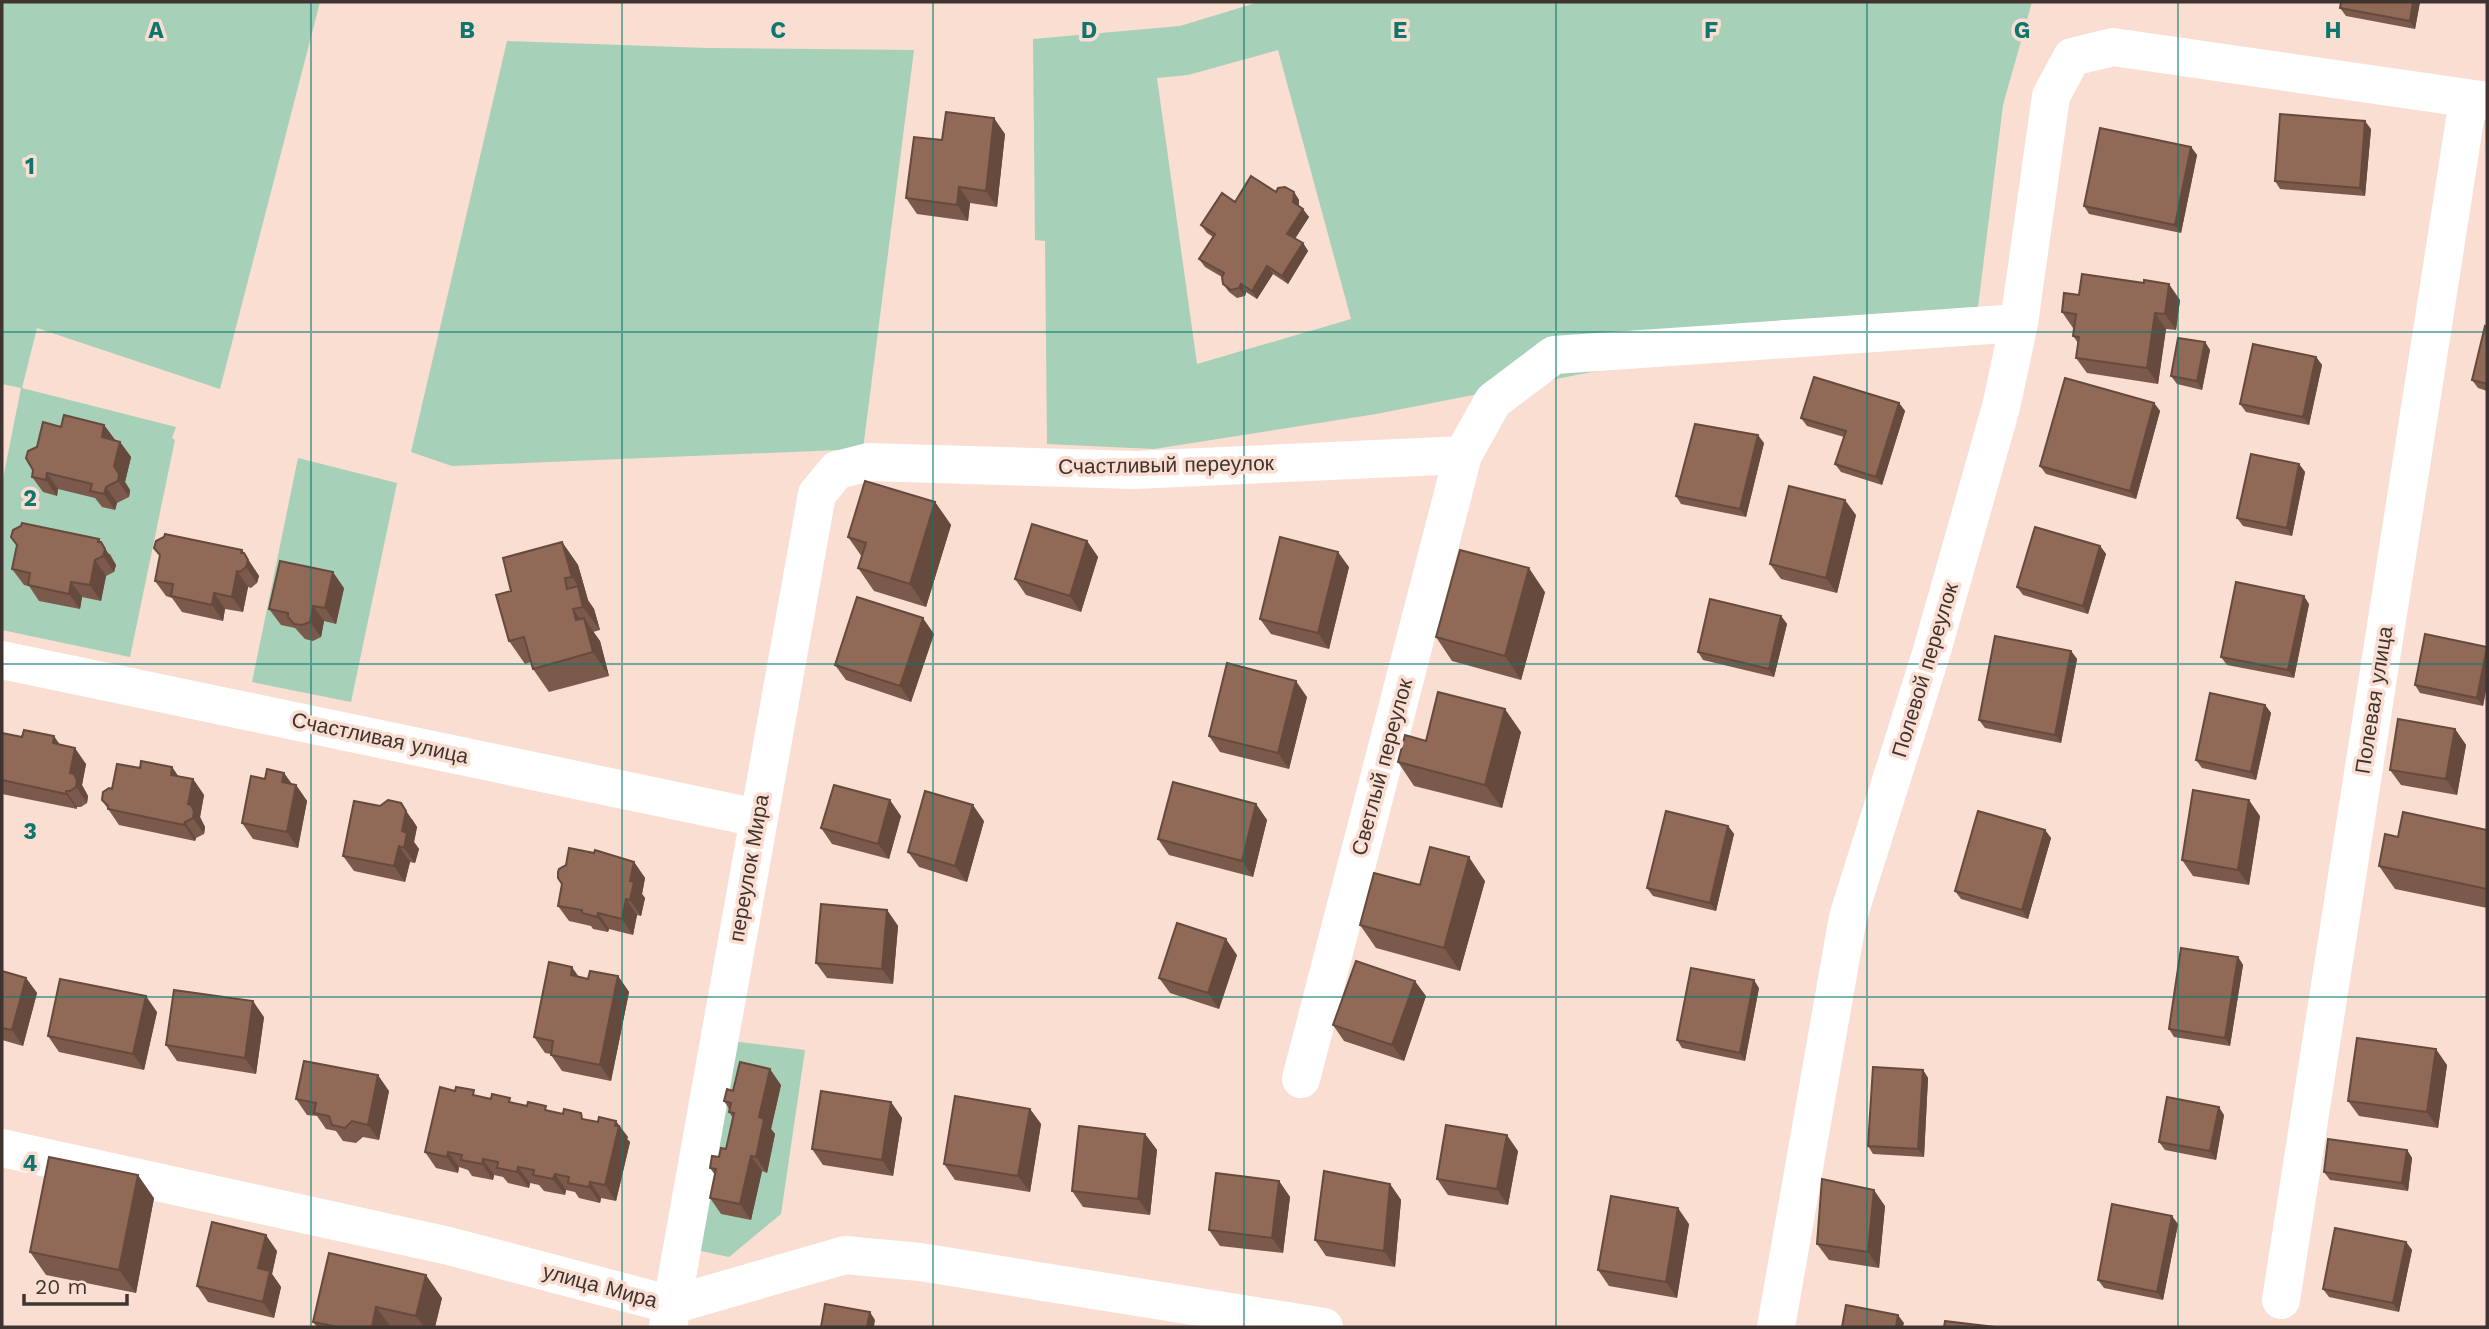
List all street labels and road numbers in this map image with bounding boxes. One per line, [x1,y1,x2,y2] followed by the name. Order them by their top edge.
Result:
[1058,450,1275,479] street label: Счастливый переулок
[1886,579,1963,760] street label: Полевой переулок
[2349,624,2398,776] street label: Полевая улица
[1346,675,1417,858] street label: Светлый переулок
[289,707,471,769] street label: Счастливая улица
[723,792,774,944] street label: переулок Мира
[540,1258,660,1313] street label: улица Мира

